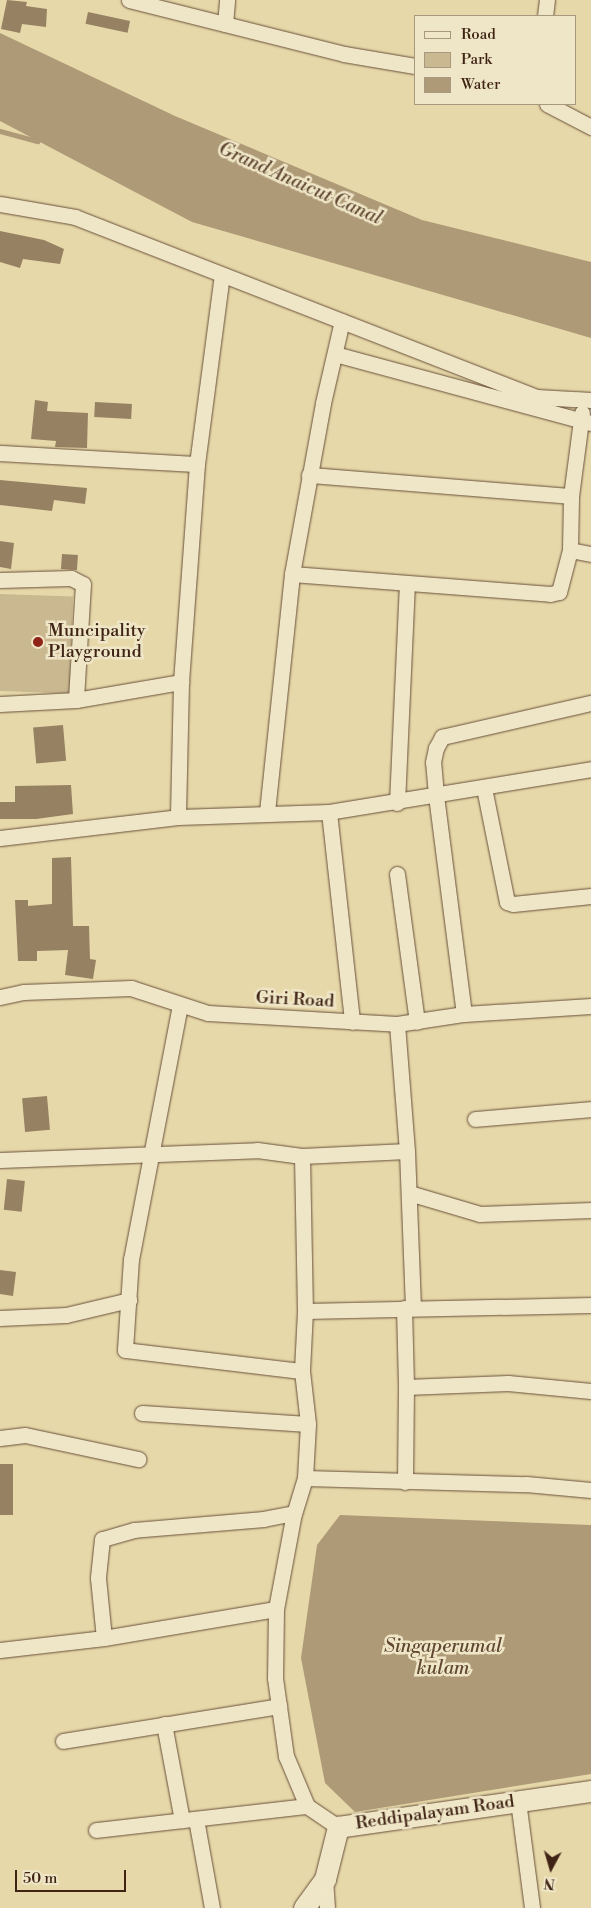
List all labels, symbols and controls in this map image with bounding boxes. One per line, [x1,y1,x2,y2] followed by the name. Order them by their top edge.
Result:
[414,15,576,105] legend
[461,25,496,44] text: Road
[461,50,492,69] text: Park
[461,75,500,94] text: Water
[215,138,385,230] water label: Grand Anaicut Canal
[48,621,146,664] place label: Muncipality Playground
[32,636,44,648] marker: Muncipality Playground
[255,987,335,1013] street label: Giri Road
[384,1636,502,1680] water label: Singaperumal kulam
[354,1791,516,1835] street label: Reddipalayam Road
[526,1843,576,1893] north arrow
[18,1860,129,1892] scale bar
[23,1869,57,1888] text: 50 m
[543,1873,556,1892] text: N

